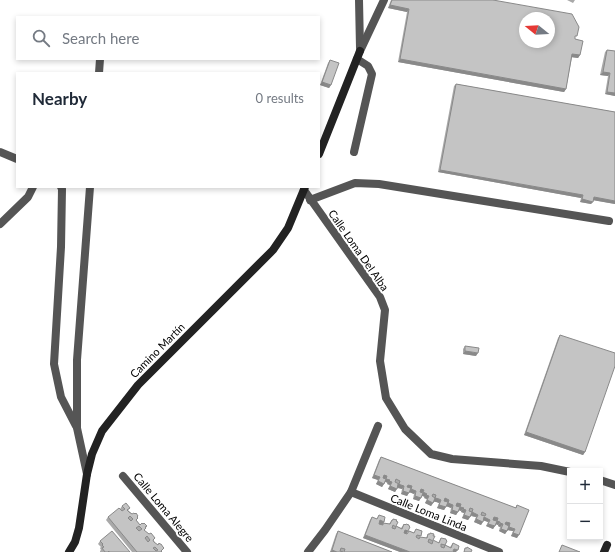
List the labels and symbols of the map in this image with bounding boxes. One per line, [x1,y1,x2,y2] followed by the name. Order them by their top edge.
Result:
[519,12,555,48] north arrow
[326,207,392,293] street label: Calle Loma Del Alba
[127,320,187,380] street label: Camino Martín
[131,470,197,544] street label: Calle Loma Alegre
[389,491,469,533] street label: Calle Loma Linda

